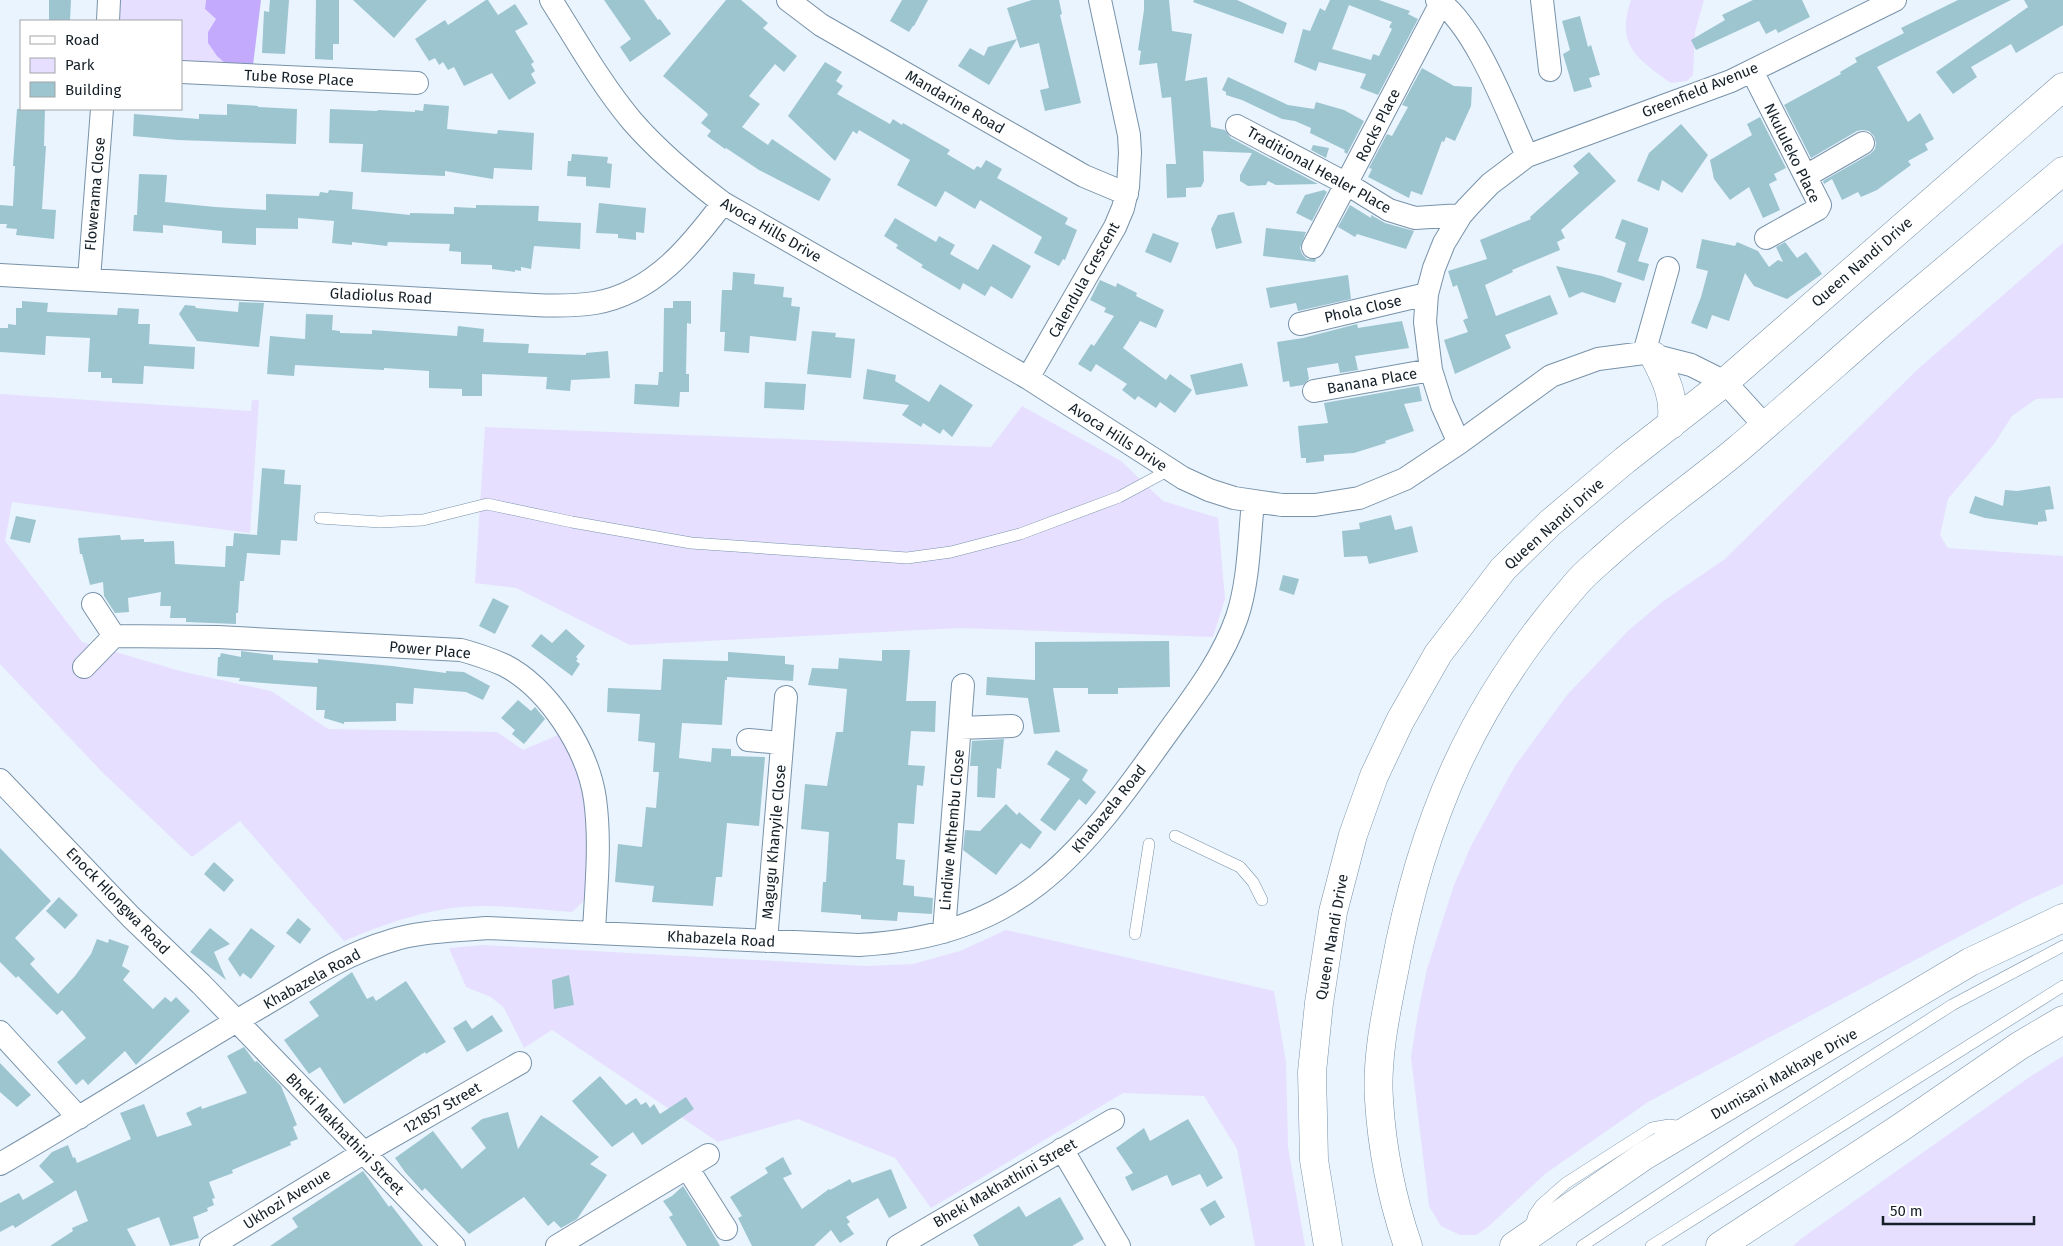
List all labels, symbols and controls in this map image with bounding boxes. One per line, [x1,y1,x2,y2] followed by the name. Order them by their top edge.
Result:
[20,20,182,110] legend
[65,31,100,49] text: Road
[65,56,95,74] text: Park
[1639,58,1761,122] street label: Greenfield Avenue
[244,66,354,90] street label: Tube Rose Place
[902,66,1008,138] street label: Mandarine Road
[65,81,121,99] text: Building
[1352,86,1404,164] street label: Rocks Place
[1760,100,1824,206] street label: Nkululeko Place
[1244,123,1394,217] street label: Traditional Healer Place
[81,136,109,252] street label: Flowerama Close
[717,194,825,266] street label: Avoca Hills Drive
[1808,213,1916,311] street label: Queen Nandi Drive
[1045,218,1124,341] street label: Calendula Crescent
[329,284,433,308] street label: Gladiolus Road
[1323,291,1403,327] street label: Phola Close
[1326,364,1418,398] street label: Banana Place
[1066,399,1170,475] street label: Avoca Hills Drive
[1501,475,1607,573] street label: Queen Nandi Drive
[388,637,472,663] street label: Power Place
[936,749,968,911] street label: Lindiwe Mthembu Close
[1068,761,1150,857] street label: Khabazela Road
[758,764,790,920] street label: Magugu Khanyile Close
[62,844,174,958] street label: Enock Hlongwa Road
[1312,873,1352,1001] street label: Queen Nandi Drive
[666,927,776,951] street label: Khabazela Road
[260,945,364,1013] street label: Khabazela Road
[1707,1025,1861,1123] street label: Dumisani Makhaye Drive
[282,1069,408,1199] street label: Bheki Makhathini Street
[400,1078,485,1137] street label: 121857 Street
[930,1134,1080,1231] street label: Bheki Makhathini Street
[240,1165,334,1233] street label: Ukhozi Avenue
[1883,1194,2034,1226] scale bar
[1890,1202,1923,1220] text: 50 m

